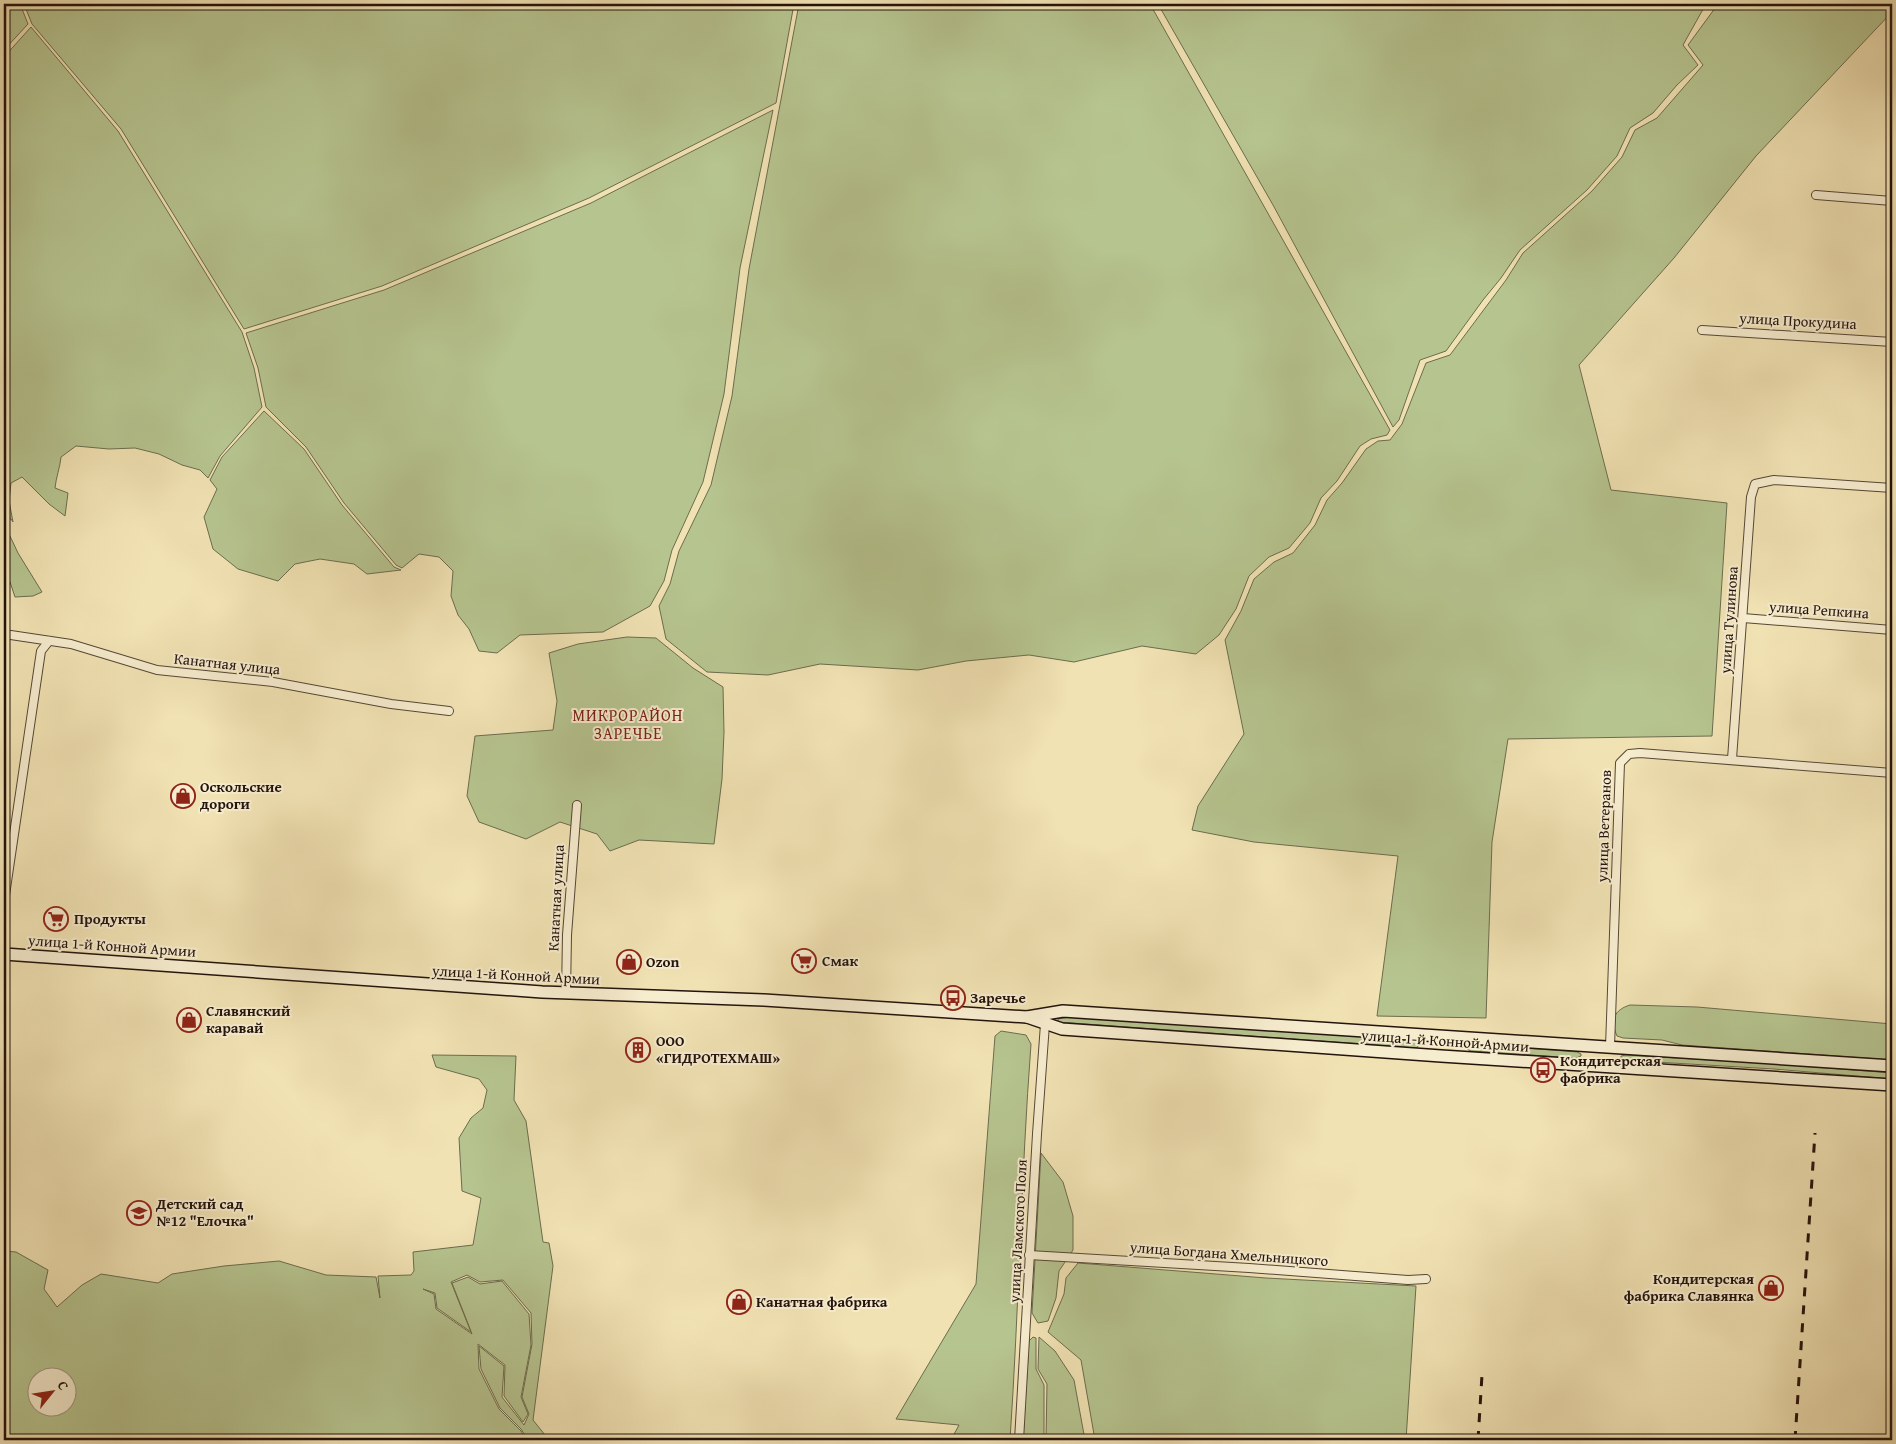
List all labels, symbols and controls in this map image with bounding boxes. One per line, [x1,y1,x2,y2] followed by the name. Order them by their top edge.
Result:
[1738,307,1858,334] street label: улица Прокудина
[1714,565,1743,675] street label: улица Тулинова
[1767,595,1870,624] street label: улица Репкина
[173,647,282,680] street label: Канатная улица
[573,703,683,745] district label: МИКРОРАЙОН ЗАРЕЧЬЕ
[1591,769,1616,884] street label: улица Ветеранов
[200,776,282,814] place label: Оскольские дороги
[170,783,196,809] shop icon: Оскольские дороги
[542,843,569,952] street label: Канатная улица
[43,906,69,932] supermarket icon: Продукты
[74,908,146,929] place label: Продукты
[26,929,197,962] street label: улица 1-й Конной Армии
[791,948,817,974] supermarket icon: Смак
[616,949,642,975] shop icon: Ozon
[822,950,858,971] place label: Смак
[646,951,680,972] place label: Ozon
[430,960,601,989] street label: улица 1-й Конной Армии
[940,985,966,1011] bus stop icon: Заречье
[970,987,1026,1008] place label: Заречье
[206,1000,291,1038] place label: Славянский каравай
[176,1007,202,1033] shop icon: Славянский каравай
[1359,1024,1530,1057] street label: улица 1-й Конной Армии
[656,1030,780,1068] place label: ООО «ГИДРОТЕХМАШ»
[625,1037,651,1063] building icon: ООО «ГИДРОТЕХМАШ»
[1560,1050,1661,1088] place label: Кондитерская фабрика
[1530,1057,1556,1083] bus stop icon: Кондитерская фабрика
[1003,1158,1032,1304] street label: улица Ламского Поля
[155,1193,254,1231] place label: Детский сад №12 "Елочка"
[126,1200,152,1226] school or university icon: Детский сад №12 "Елочка"
[1128,1236,1329,1271] street label: улица Богдана Хмельницкого
[1624,1268,1754,1306] place label: Кондитерская фабрика Славянка
[1758,1275,1784,1301] shop icon: Кондитерская фабрика Славянка
[726,1289,752,1315] shop icon: Канатная фабрика
[756,1291,888,1312] place label: Канатная фабрика
[28,1366,78,1416] north arrow
[53,1377,74,1394] text: С

